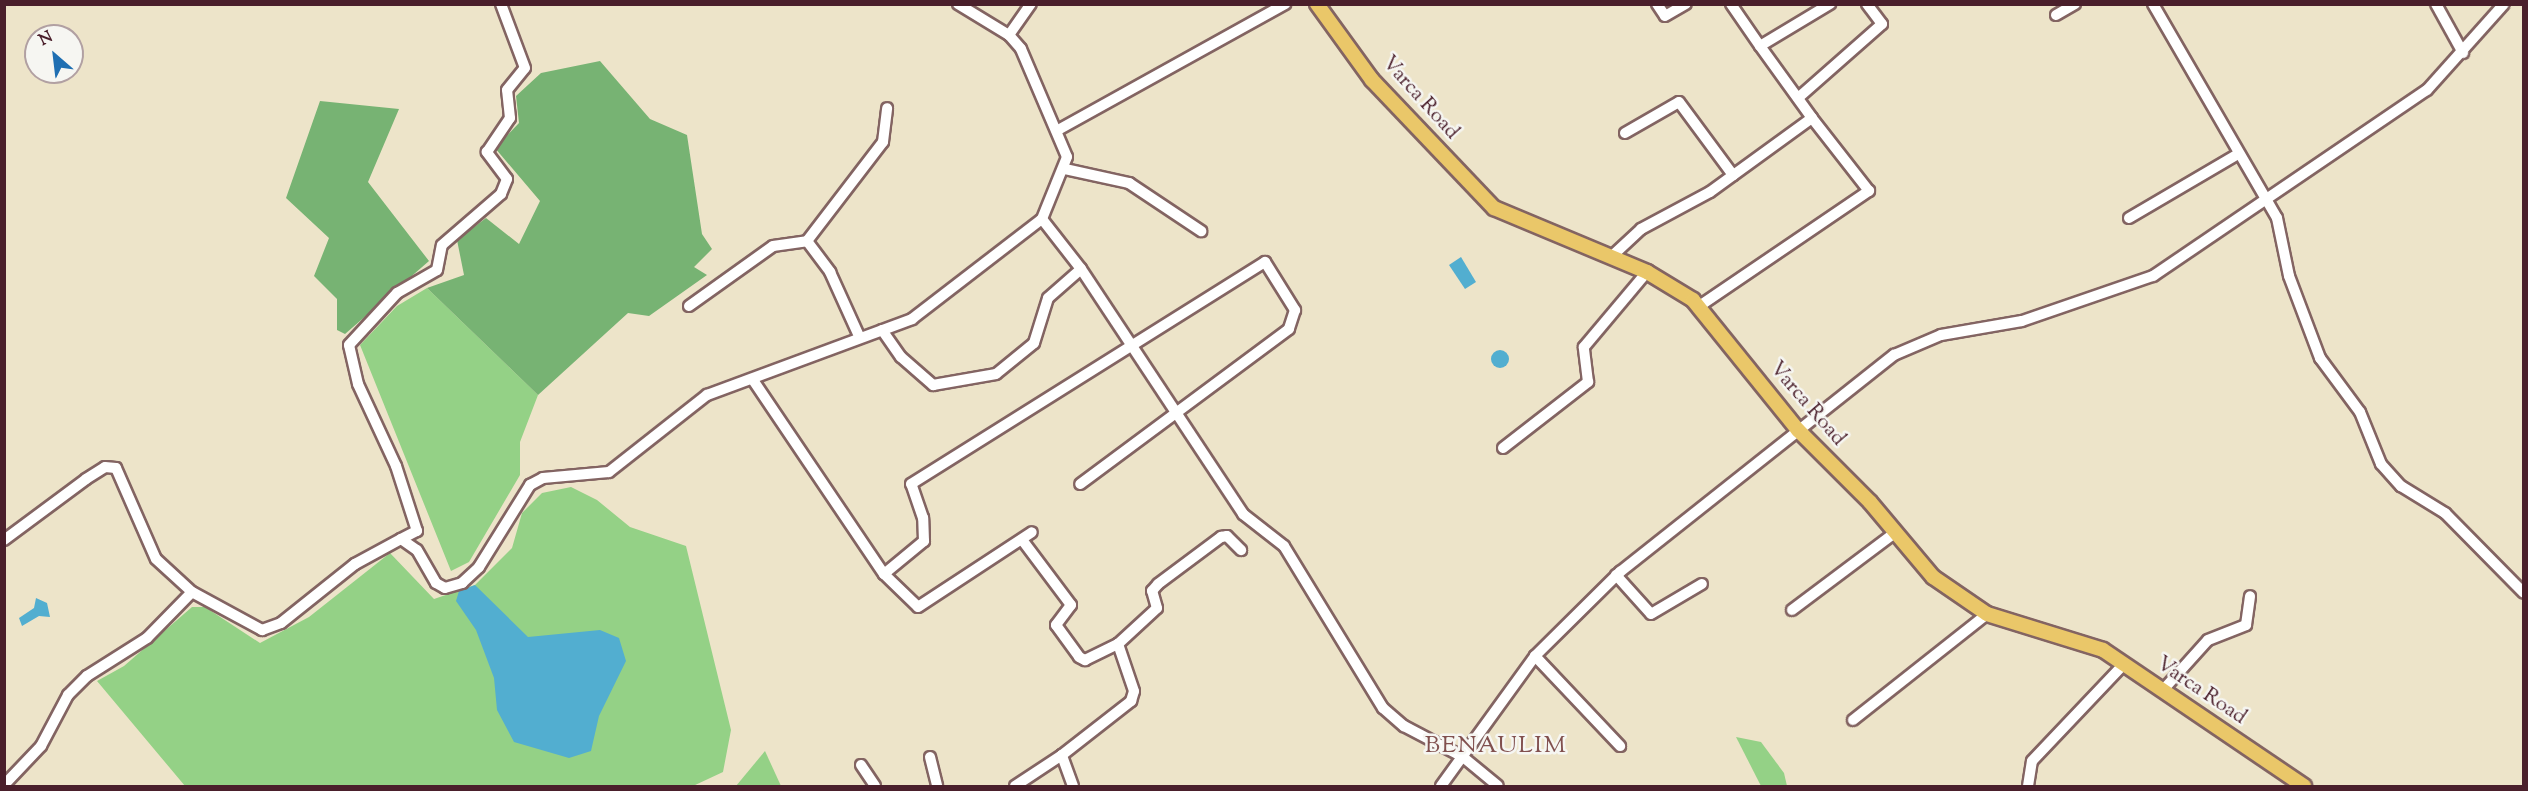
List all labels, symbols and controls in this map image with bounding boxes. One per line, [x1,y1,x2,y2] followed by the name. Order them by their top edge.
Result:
[24,24,84,84] north arrow
[35,26,57,53] text: N
[1376,51,1464,145] street label: Varca Road
[1763,357,1851,451] street label: Varca Road
[2151,652,2251,730] street label: Varca Road
[1425,733,1567,761] district label: BENAULIM

